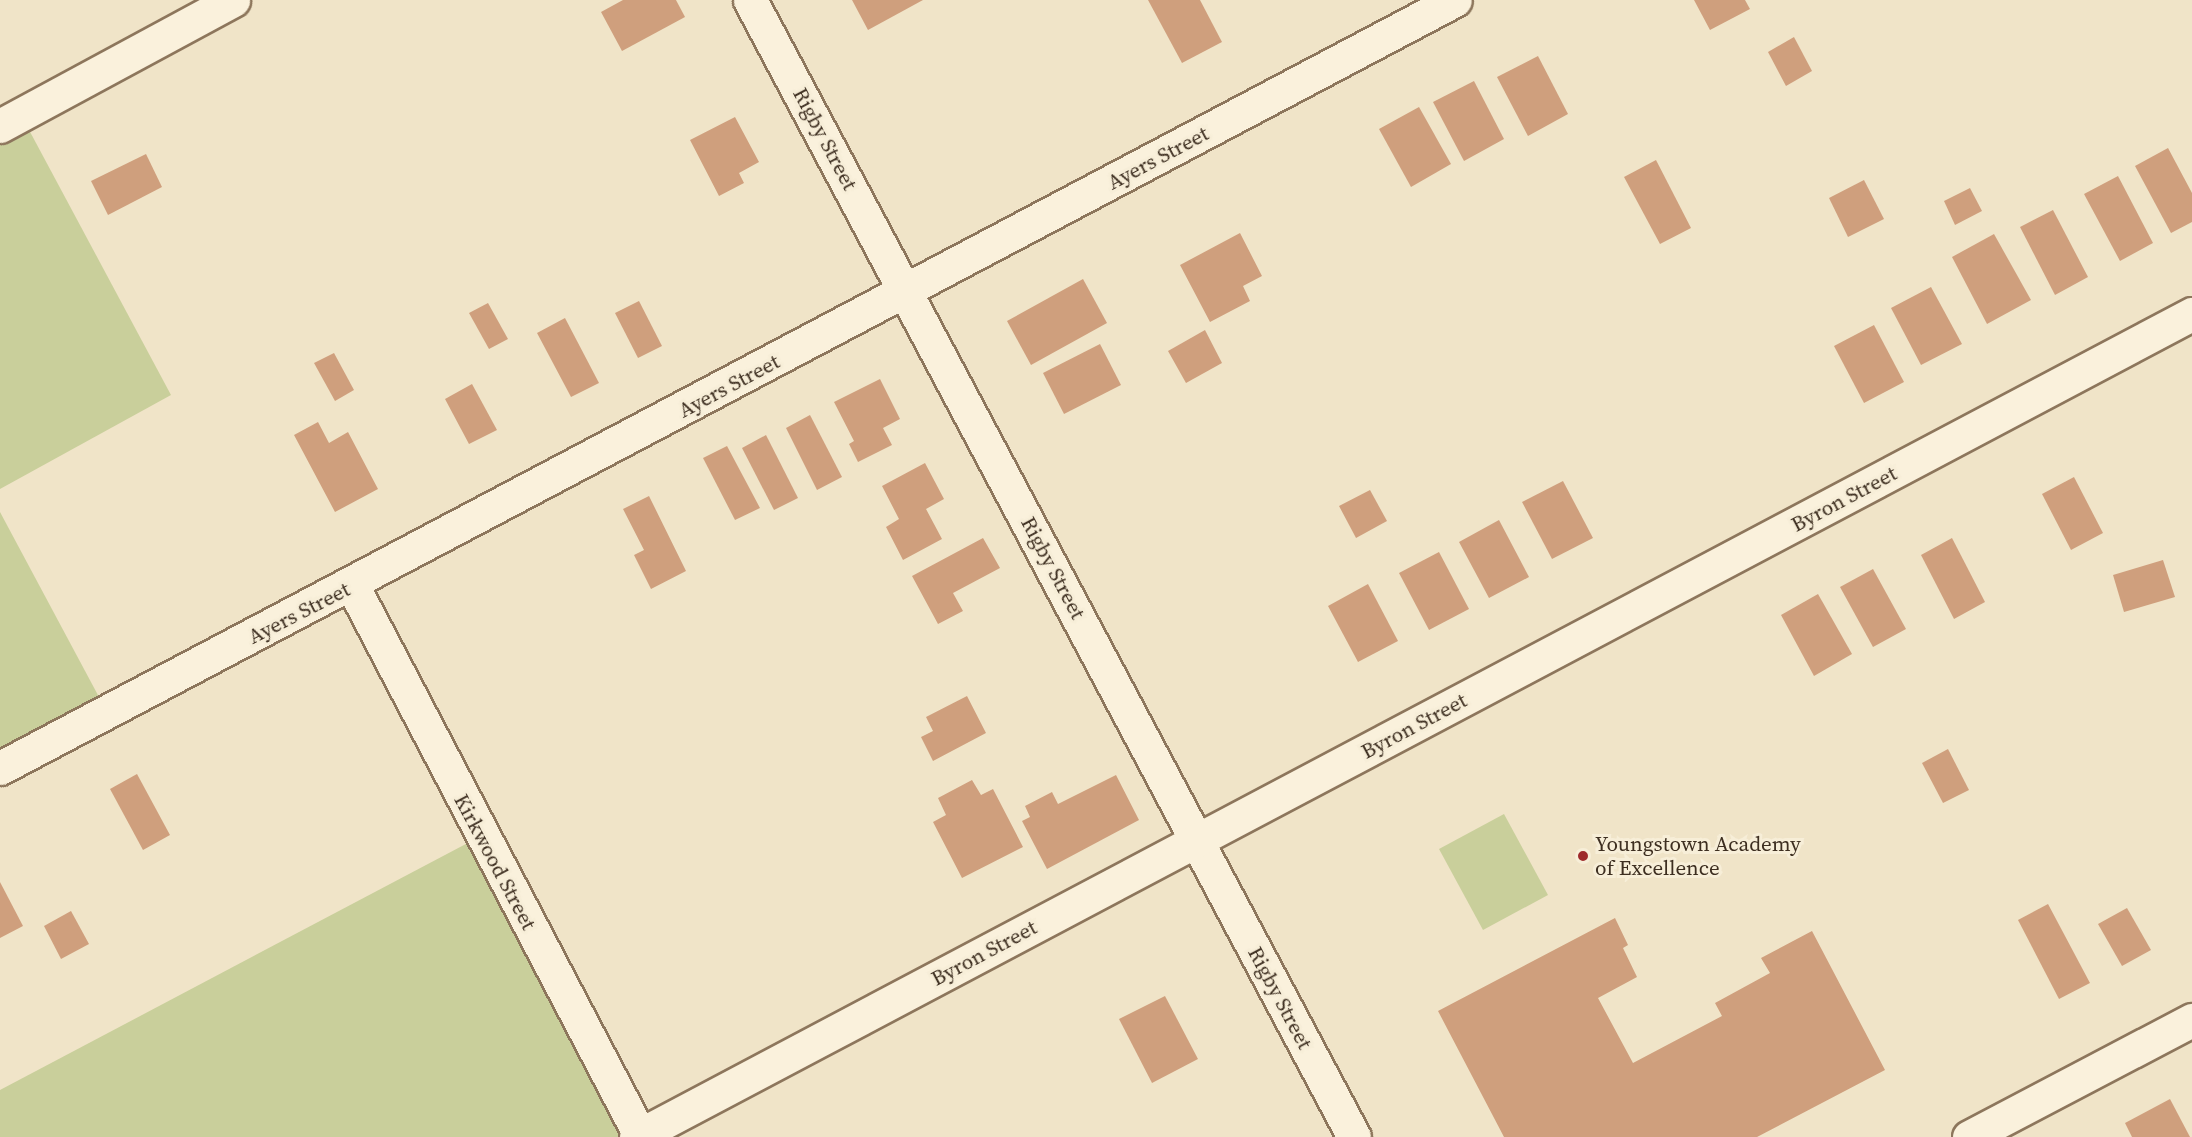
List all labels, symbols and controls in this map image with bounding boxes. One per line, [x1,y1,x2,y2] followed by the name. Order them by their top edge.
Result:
[787,83,863,195] street label: Rigby Street
[1103,121,1213,195] street label: Ayers Street
[674,349,784,423] street label: Ayers Street
[1787,461,1901,537] street label: Byron Street
[1015,512,1091,624] street label: Rigby Street
[244,577,354,649] street label: Ayers Street
[1357,688,1471,764] street label: Byron Street
[449,790,541,934] street label: Kirkwood Street
[1595,831,1801,881] place label: Youngstown Academy of Excellence
[1576,849,1590,863] marker: Youngstown Academy of Excellence
[927,915,1041,991] street label: Byron Street
[1242,942,1318,1054] street label: Rigby Street

